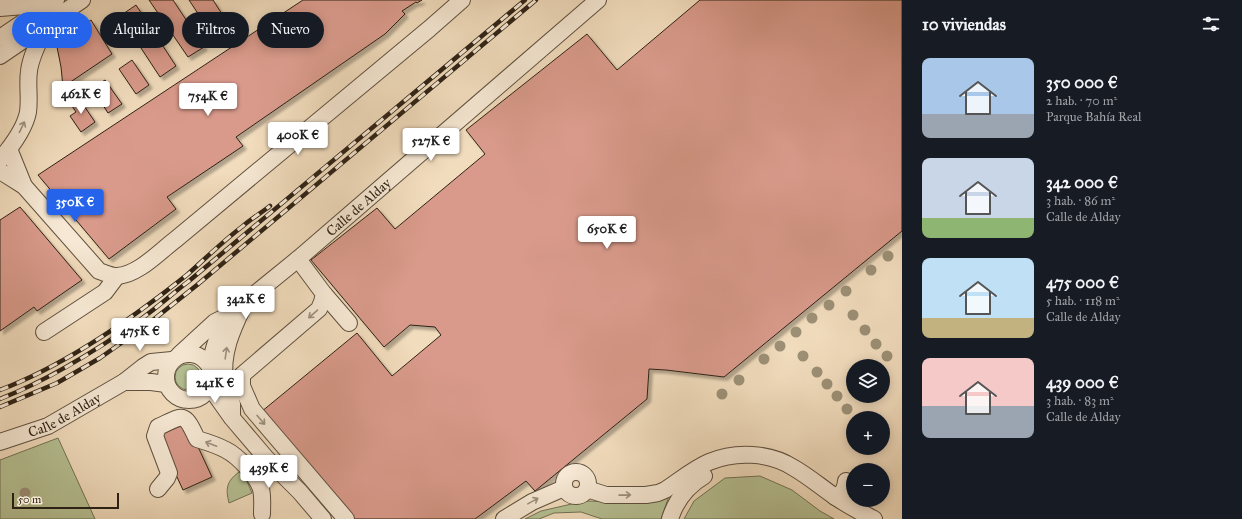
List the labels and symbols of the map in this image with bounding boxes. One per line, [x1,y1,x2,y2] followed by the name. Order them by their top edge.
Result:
[48,81,114,115] pin: 462K €
[175,83,241,117] pin: 754K €
[19,122,26,134] one-way arrow
[265,122,331,156] pin: 400K €
[398,128,464,162] pin: 527K €
[322,174,395,240] street label: Calle de Alday
[42,189,108,223] pin: 350K €
[574,216,640,250] pin: 650K €
[213,286,279,320] pin: 342K €
[308,309,318,319] one-way arrow
[107,318,173,352] pin: 475K €
[222,346,230,359] one-way arrow
[182,370,248,404] pin: 241K €
[26,389,104,441] street label: Calle de Alday
[257,414,266,425] one-way arrow
[205,439,217,447] one-way arrow
[236,455,302,489] pin: 439K €
[12,491,119,510] scale bar
[618,491,631,499] one-way arrow
[527,497,539,505] one-way arrow

